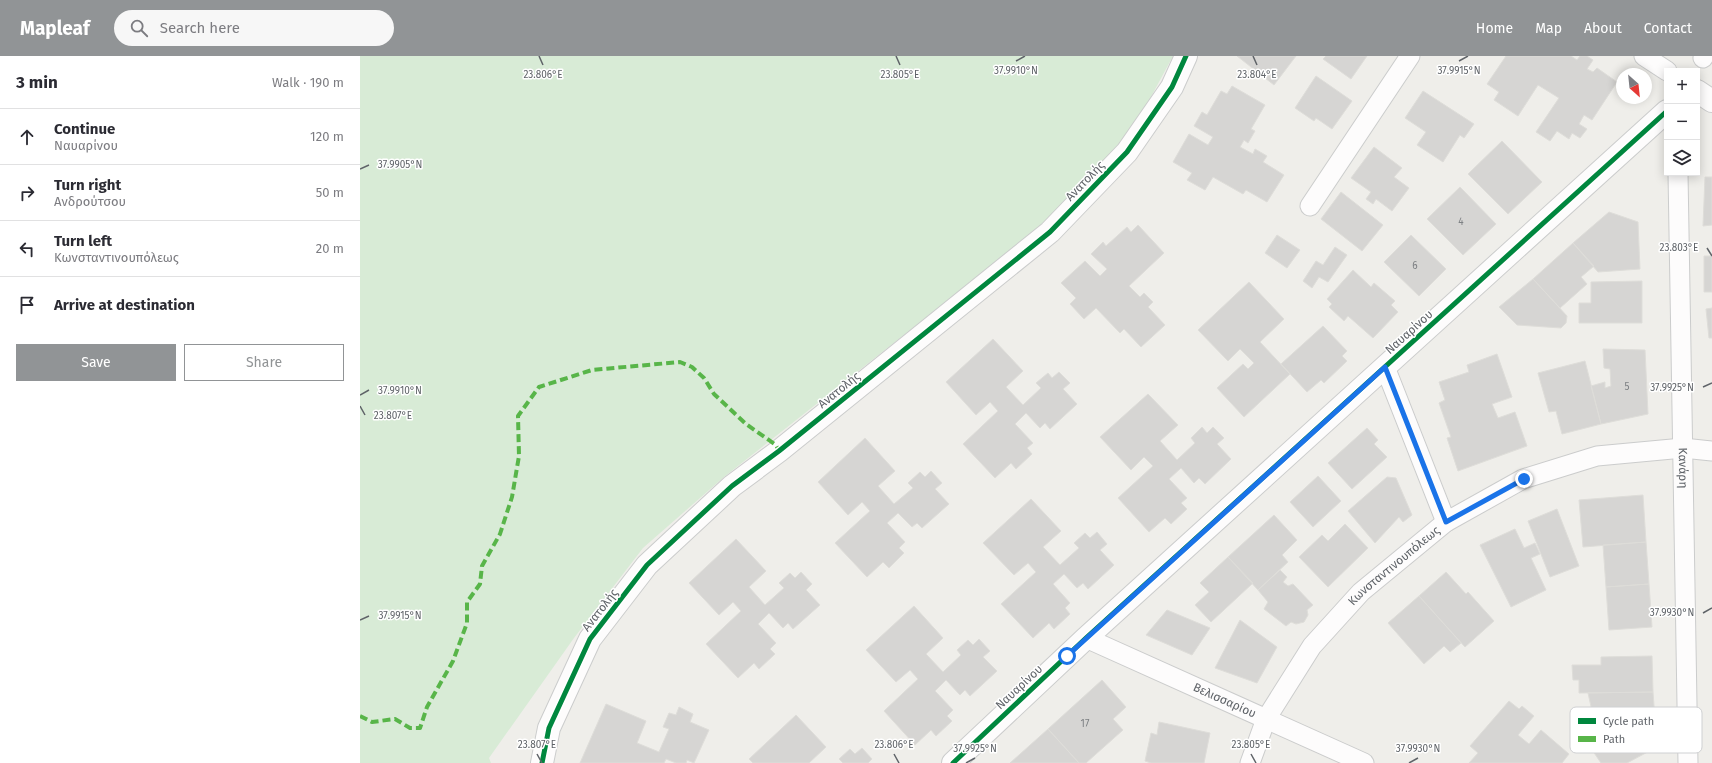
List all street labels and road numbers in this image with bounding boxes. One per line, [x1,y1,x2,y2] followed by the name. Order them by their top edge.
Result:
[1063,158,1108,204] street label: Ανατολής
[1382,307,1436,357] street label: Ναυαρίνου
[815,369,863,411] street label: Ανατολής
[1676,447,1690,489] street label: Κανάρη
[1345,523,1443,608] street label: Κωνσταντινουπόλεως
[579,586,621,634] street label: Ανατολής
[993,662,1045,712] street label: Ναυαρίνου
[1191,680,1258,721] street label: Βελισσαρίου

